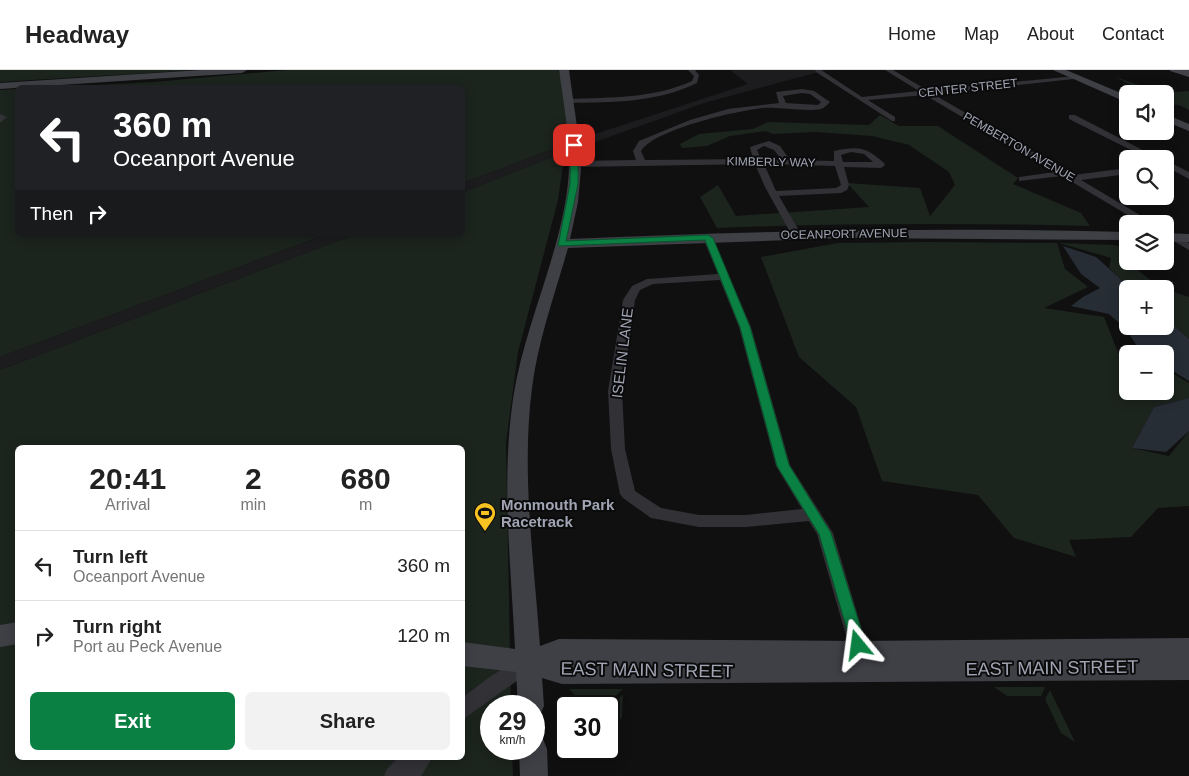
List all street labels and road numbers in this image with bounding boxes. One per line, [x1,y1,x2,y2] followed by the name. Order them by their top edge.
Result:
[918,76,1019,100] street label: CENTER STREET
[961,109,1077,185] street label: PEMBERTON AVENUE
[726,154,816,170] street label: KIMBERLY WAY
[781,226,907,242] street label: OCEANPORT AVENUE
[608,307,636,399] street label: ISELIN LANE
[965,656,1139,680] street label: EAST MAIN STREET
[560,658,734,682] street label: EAST MAIN STREET

